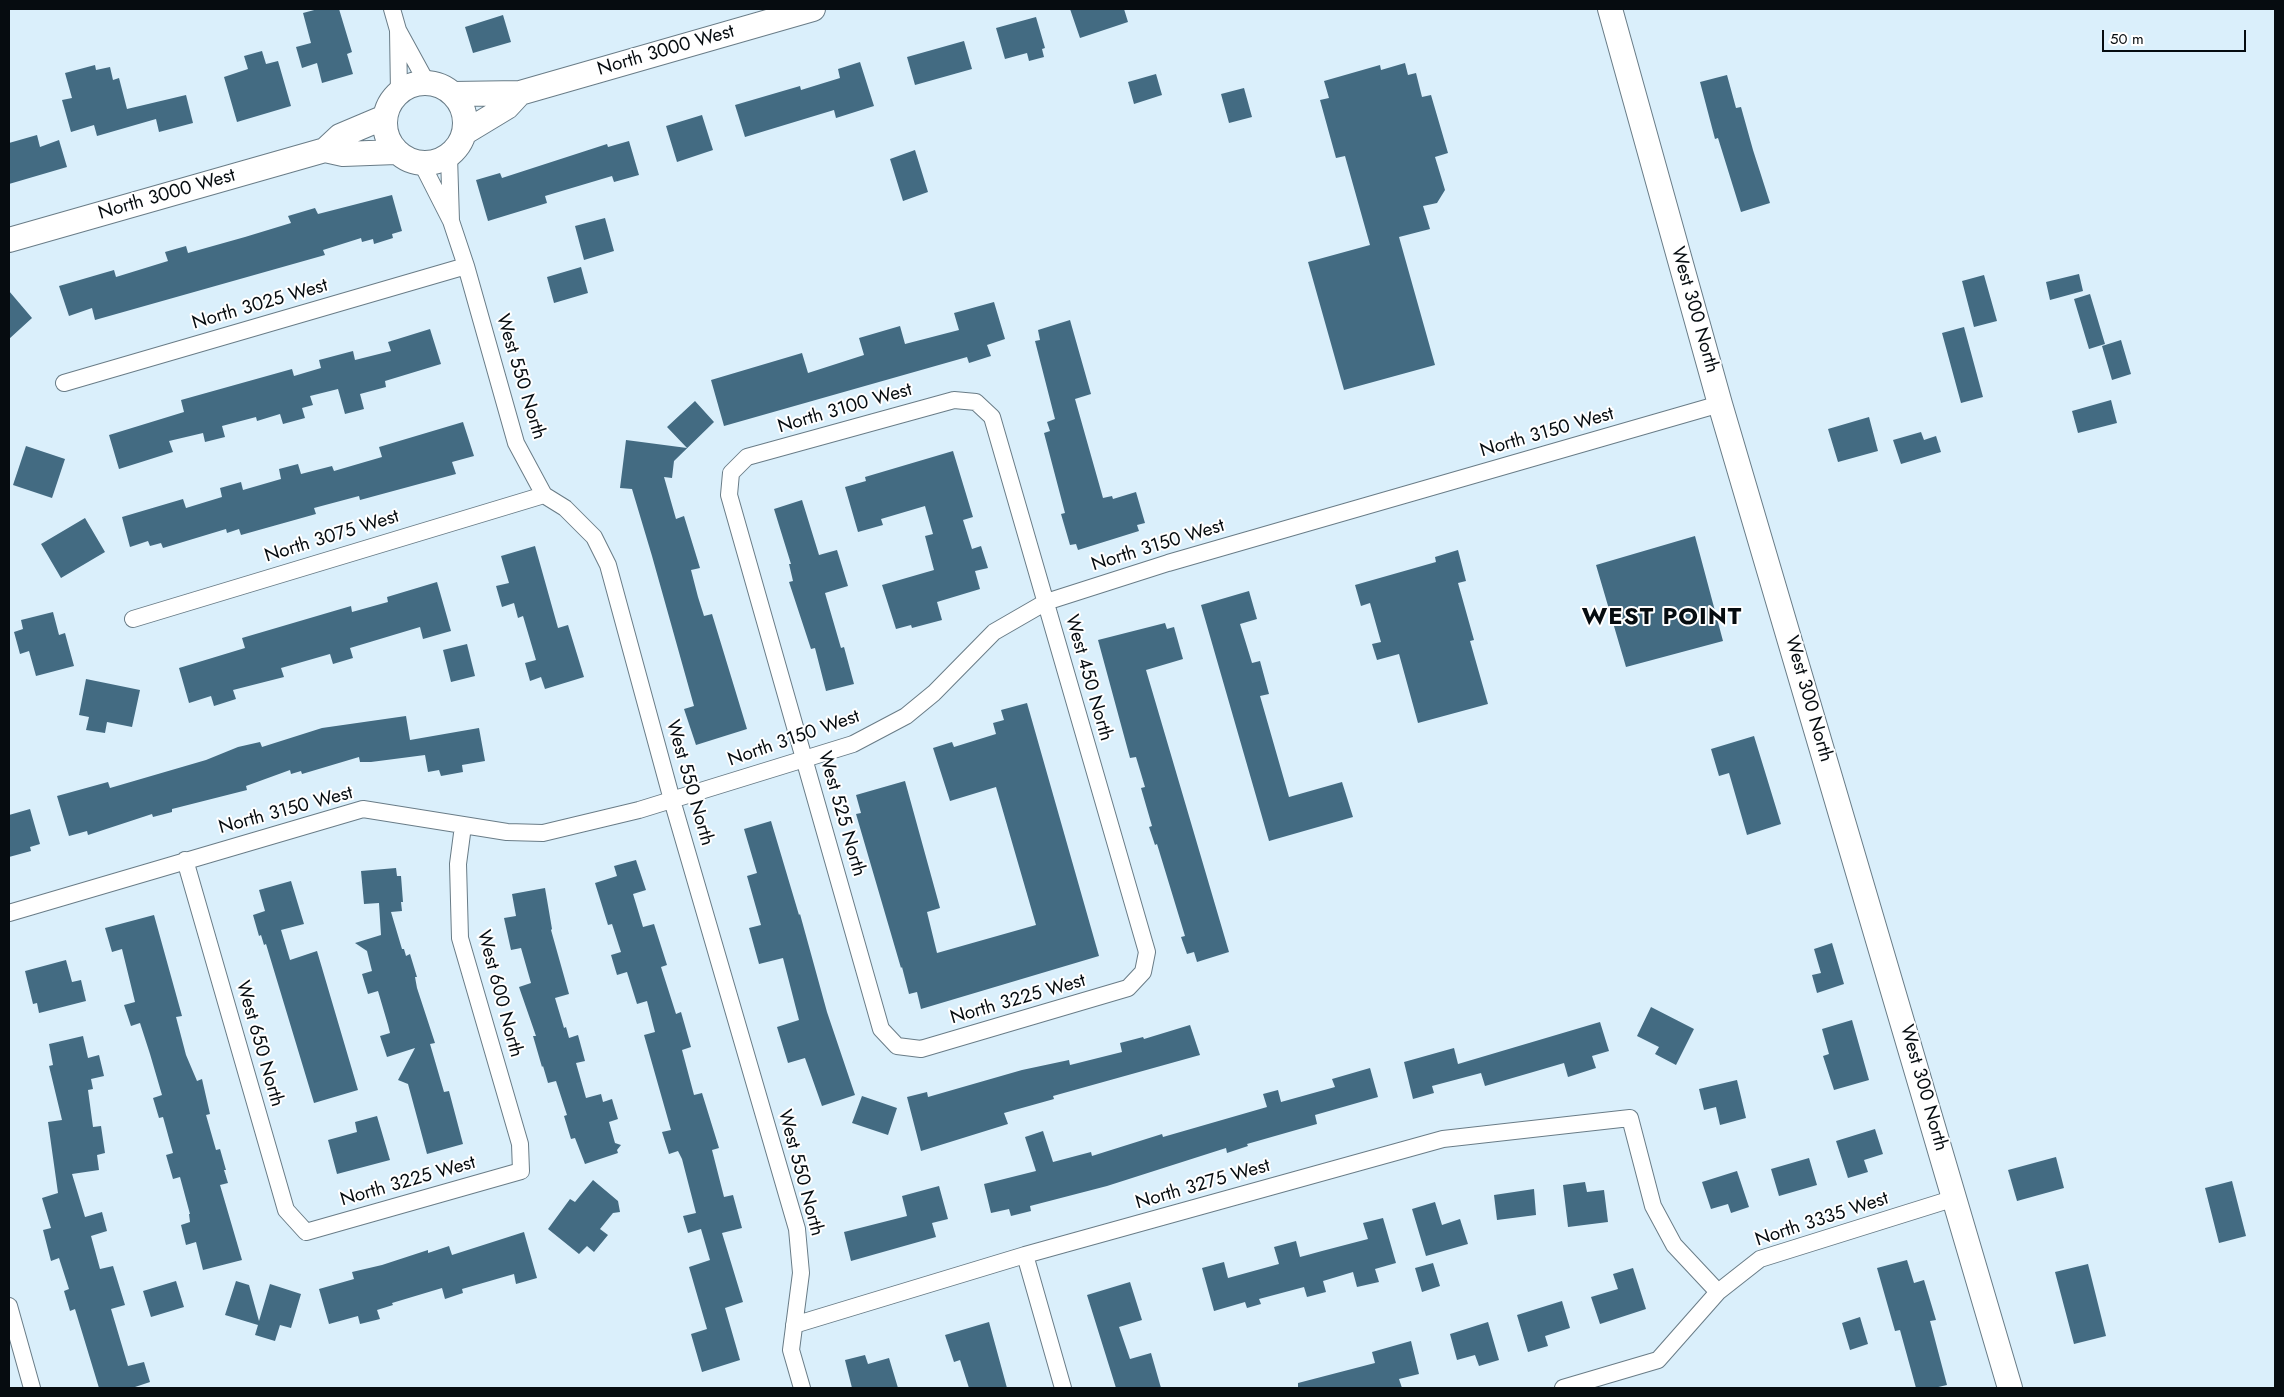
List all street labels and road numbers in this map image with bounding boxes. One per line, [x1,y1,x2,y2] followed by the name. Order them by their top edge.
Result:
[595,21,737,81] street label: North 3000 West
[96,165,238,225] street label: North 3000 West
[1665,244,1723,376] street label: West 300 North
[190,275,330,335] street label: North 3025 West
[490,312,550,442] street label: West 550 North
[775,379,915,439] street label: North 3100 West
[1478,403,1616,463] street label: North 3150 West
[262,506,402,568] street label: North 3075 West
[1089,515,1227,577] street label: North 3150 West
[1059,612,1117,744] street label: West 450 North
[1779,633,1837,765] street label: West 300 North
[725,706,863,772] street label: North 3150 West
[660,718,718,848] street label: West 550 North
[812,749,870,879] street label: West 525 North
[216,782,356,840] street label: North 3150 West
[471,928,527,1060] street label: West 600 North
[948,970,1088,1030] street label: North 3225 West
[230,978,288,1110] street label: West 650 North
[1894,1022,1952,1154] street label: West 300 North
[772,1107,828,1239] street label: West 550 North
[338,1152,478,1212] street label: North 3225 West
[1133,1155,1273,1215] street label: North 3275 West
[1753,1188,1891,1252] street label: North 3335 West

